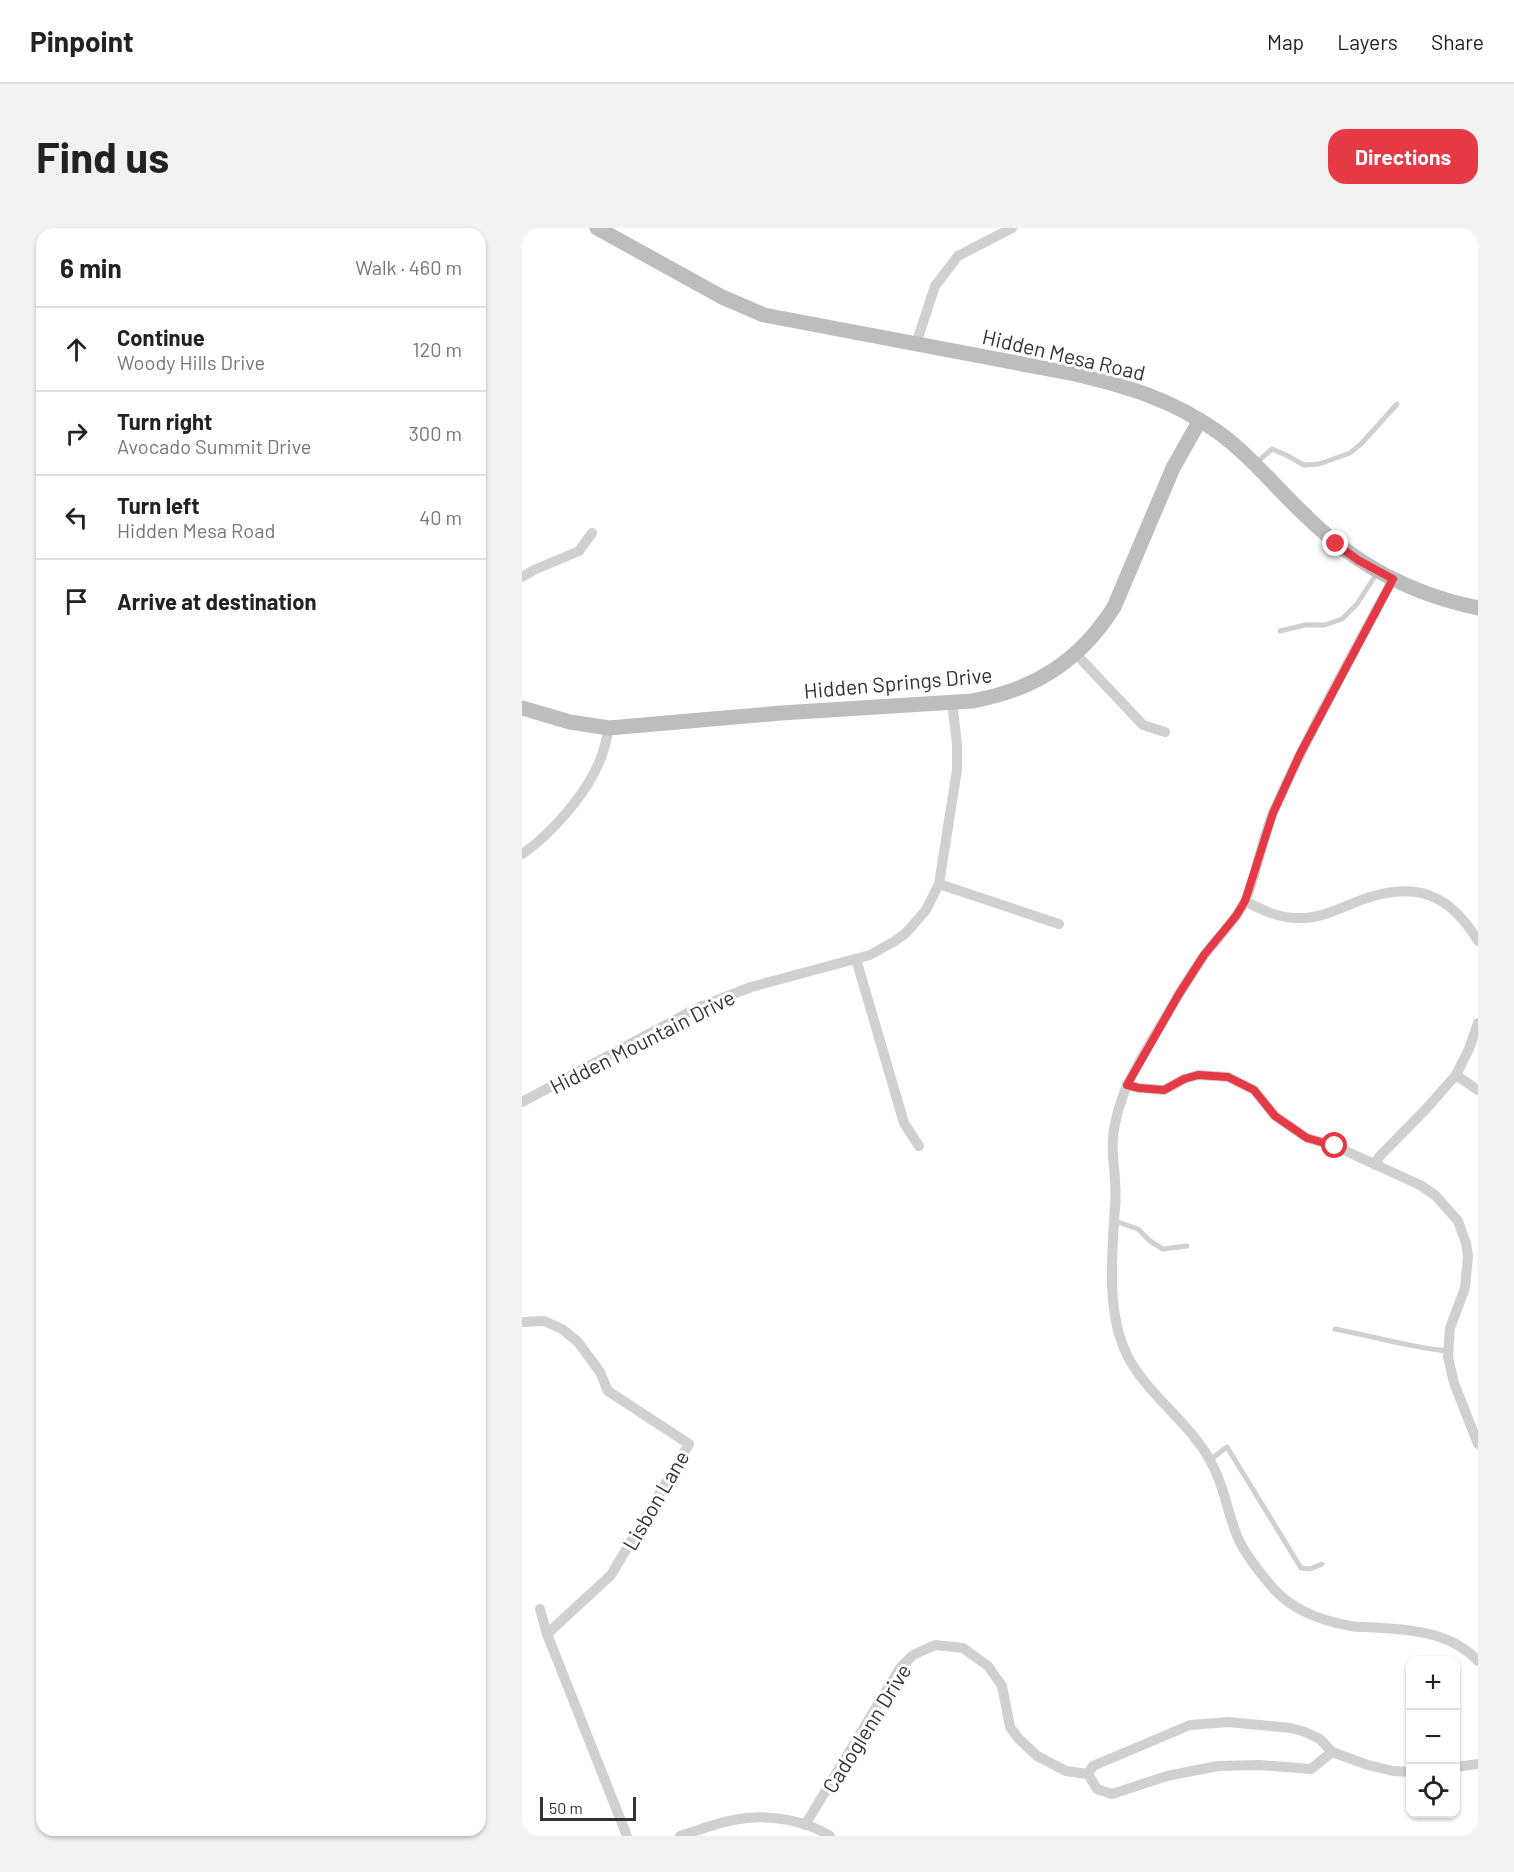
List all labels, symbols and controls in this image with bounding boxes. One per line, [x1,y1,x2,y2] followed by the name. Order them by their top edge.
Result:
[30,24,134,58] text: Pinpoint
[1267,29,1304,54] text: Map
[1337,29,1398,54] text: Layers
[1431,29,1484,54] text: Share
[1328,129,1478,184] button: Directions
[36,131,169,181] text: Find us
[60,252,122,283] text: 6 min
[355,255,462,279] text: Walk · 460 m
[980,323,1148,385] street label: Hidden Mesa Road
[117,324,205,350] text: Continue
[60,333,93,366] icon: ahead
[412,337,462,361] text: 120 m
[117,350,265,374] text: Woody Hills Drive
[117,408,212,434] text: Turn right
[60,417,93,450] icon: right
[409,421,462,445] text: 300 m
[117,434,312,458] text: Avocado Summit Drive
[117,492,200,518] text: Turn left
[60,501,93,534] icon: left
[419,505,462,529] text: 40 m
[117,518,275,542] text: Hidden Mesa Road
[1322,530,1348,556] route end
[60,585,93,618] icon: arrive
[117,588,316,614] text: Arrive at destination
[803,661,993,703] street label: Hidden Springs Drive
[546,984,738,1098] street label: Hidden Mountain Drive
[1321,1132,1347,1158] route start
[616,1446,694,1554] street label: Lisbon Lane
[1406,1656,1460,1818] map controls
[1406,1656,1460,1710] button: +
[816,1659,916,1797] street label: Cadoglenn Drive
[1406,1710,1460,1764] button: −
[1406,1764,1460,1818] button: locate
[540,1794,636,1822] scale bar
[549,1798,583,1817] text: 50 m

